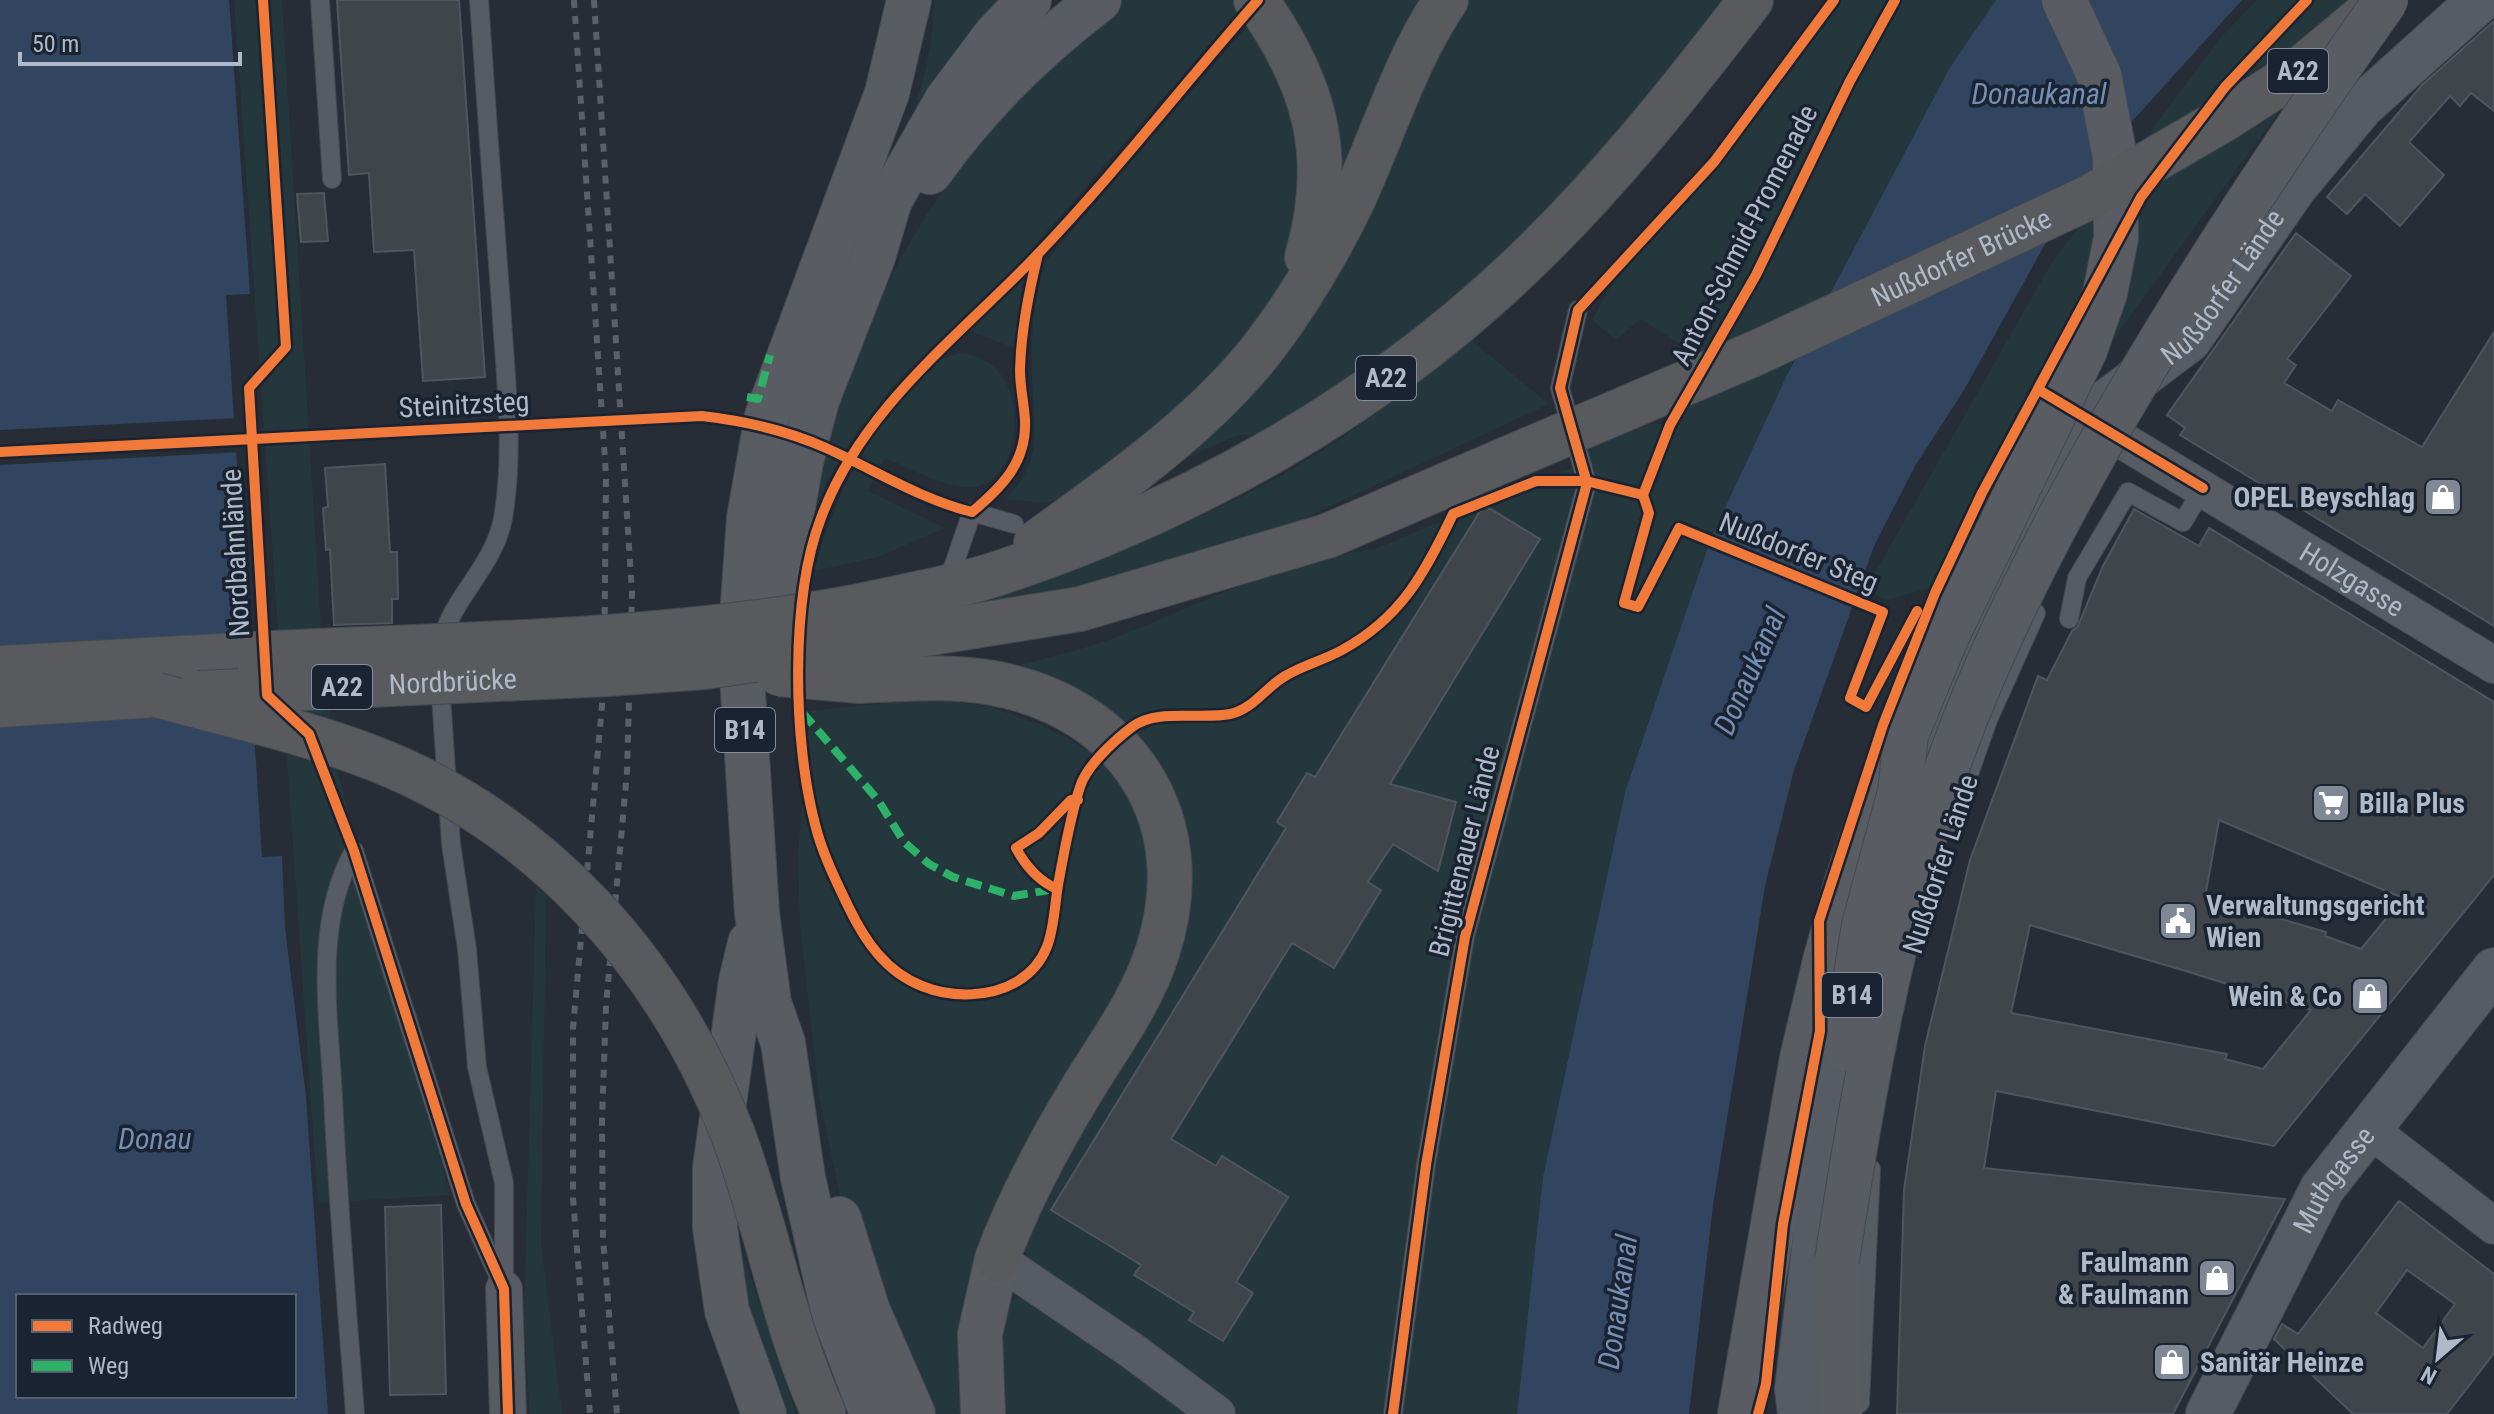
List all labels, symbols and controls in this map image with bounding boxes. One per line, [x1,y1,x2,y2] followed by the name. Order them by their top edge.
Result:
[20,16,240,66] scale bar
[32,30,79,58] text: 50 m
[2268,49,2328,93] road number: A22
[1971,76,2107,111] water label: Donaukanal
[1664,100,1824,371] street label: Anton-Schmid-Promenade
[1866,202,2056,314] street label: Nußdorfer Brücke
[2155,203,2291,372] street label: Nußdorfer Lände
[1356,356,1416,400] road number: A22
[398,385,530,424] street label: Steinitzsteg
[215,468,256,638] street label: Nordbahnlände
[2422,476,2464,518] shop icon: OPEL Beyschlag
[2233,481,2415,514] place label: OPEL Beyschlag
[1714,506,1883,599] street label: Nußdorfer Steg
[2294,536,2410,624] street label: Holzgasse
[1706,602,1793,740] water label: Donaukanal
[388,662,517,701] street label: Nordbrücke
[312,665,372,709] road number: A22
[715,708,775,752] road number: B14
[1422,742,1507,960] street label: Brigittenauer Lände
[1896,771,1985,958] street label: Nußdorfer Lände
[2310,782,2352,824] supermarket icon: Billa Plus
[2359,787,2465,820] place label: Billa Plus
[2206,889,2424,954] place label: Verwaltungsgericht Wien
[2157,900,2199,942] public building icon: Verwaltungsgericht Wien
[1822,973,1882,1017] road number: B14
[2349,975,2391,1017] shop icon: Wein & Co
[2228,980,2342,1013] place label: Wein & Co
[2286,1120,2382,1239] street label: Muthgasse
[118,1121,192,1156] water label: Donau
[1591,1232,1644,1371] water label: Donaukanal
[2058,1246,2189,1311] place label: Faulmann & Faulmann
[2196,1257,2238,1299] shop icon: Faulmann & Faulmann
[16,1294,296,1398] legend
[88,1312,163,1340] text: Radweg
[2398,1318,2478,1398] north arrow
[2151,1341,2193,1383] shop icon: Sanitär Heinze
[2200,1346,2364,1379] place label: Sanitär Heinze
[88,1352,129,1380] text: Weg
[2417,1361,2441,1389] text: N

